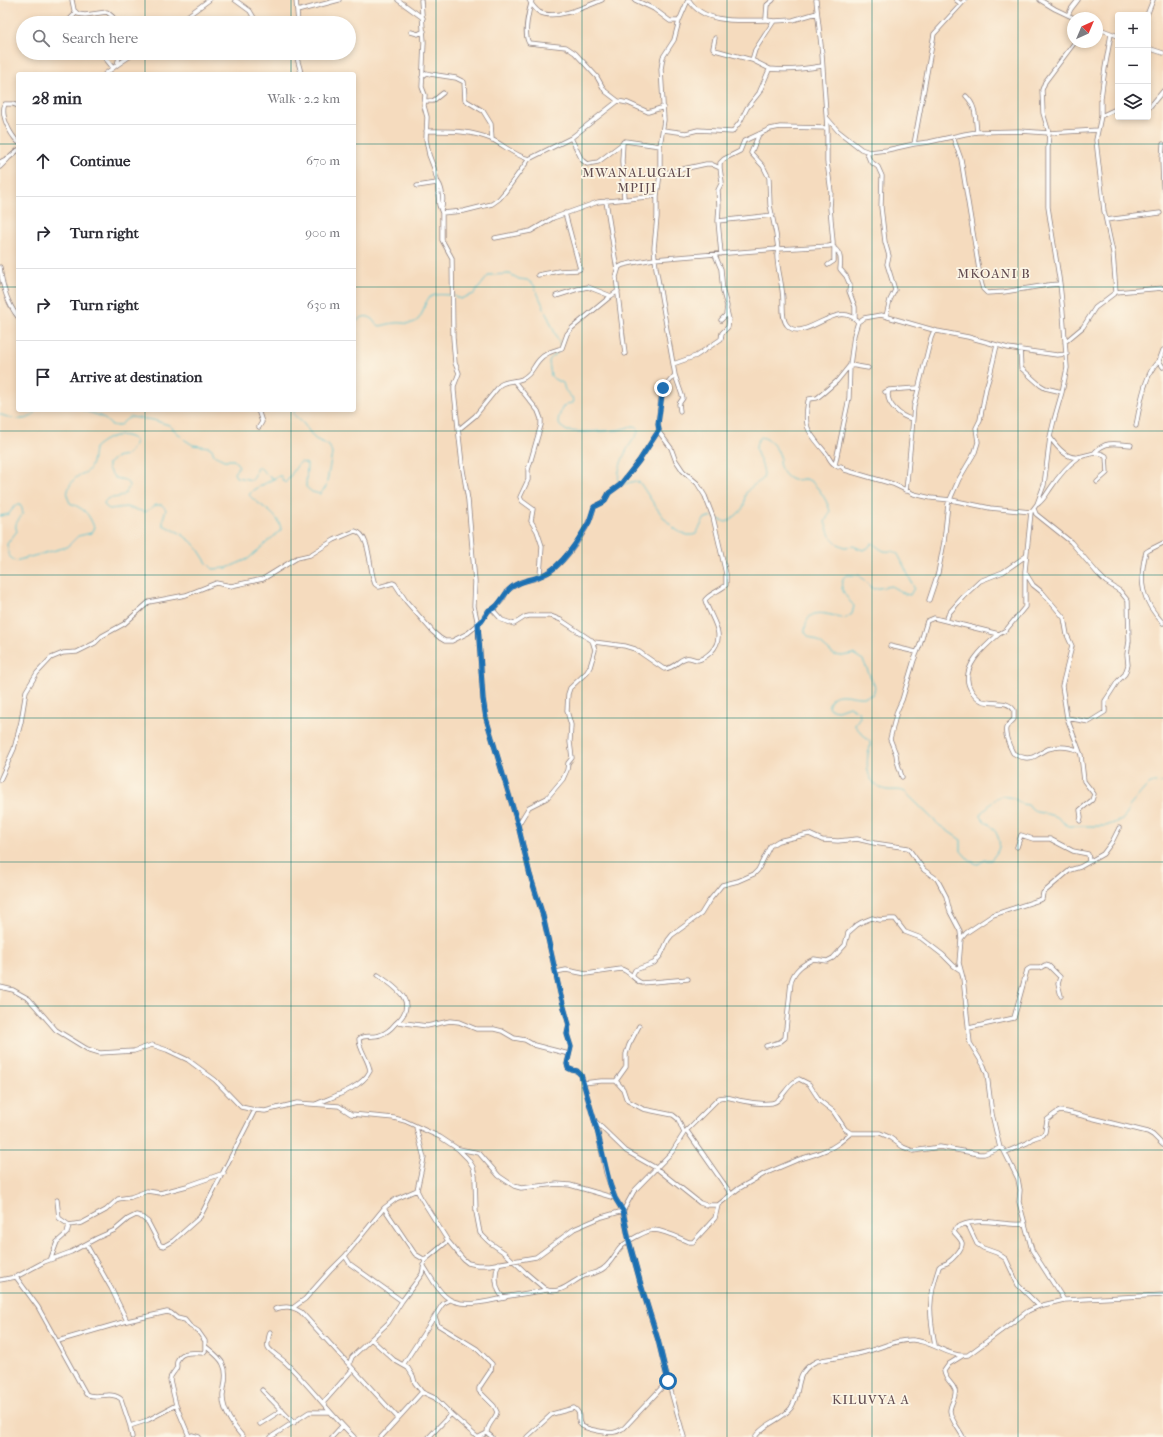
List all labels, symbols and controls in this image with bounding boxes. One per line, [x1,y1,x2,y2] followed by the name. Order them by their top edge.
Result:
[1067,12,1103,48] north arrow
[1115,12,1151,120] map controls
[1115,12,1151,48] button: +
[16,16,356,60] search box
[30,27,52,49] icon: search
[62,29,138,47] text: Search here
[1115,48,1151,84] button: −
[1115,84,1151,120] button: layers
[32,88,82,108] text: 28 min
[267,91,340,106] text: Walk · 2.2 km
[32,150,54,172] icon: ahead
[70,152,130,170] text: Continue
[306,153,340,168] text: 670 m
[582,165,692,195] district label: MWANALUGALI MPIJI
[32,222,54,244] icon: right
[70,224,139,242] text: Turn right
[305,225,340,240] text: 900 m
[957,266,1031,281] district label: MKOANI B
[32,294,54,316] icon: right
[70,296,139,314] text: Turn right
[307,297,340,312] text: 630 m
[32,366,54,388] icon: arrive
[70,368,202,386] text: Arrive at destination
[654,379,672,397] route end
[659,1372,677,1390] route start
[832,1392,910,1407] district label: KILUVYA A

